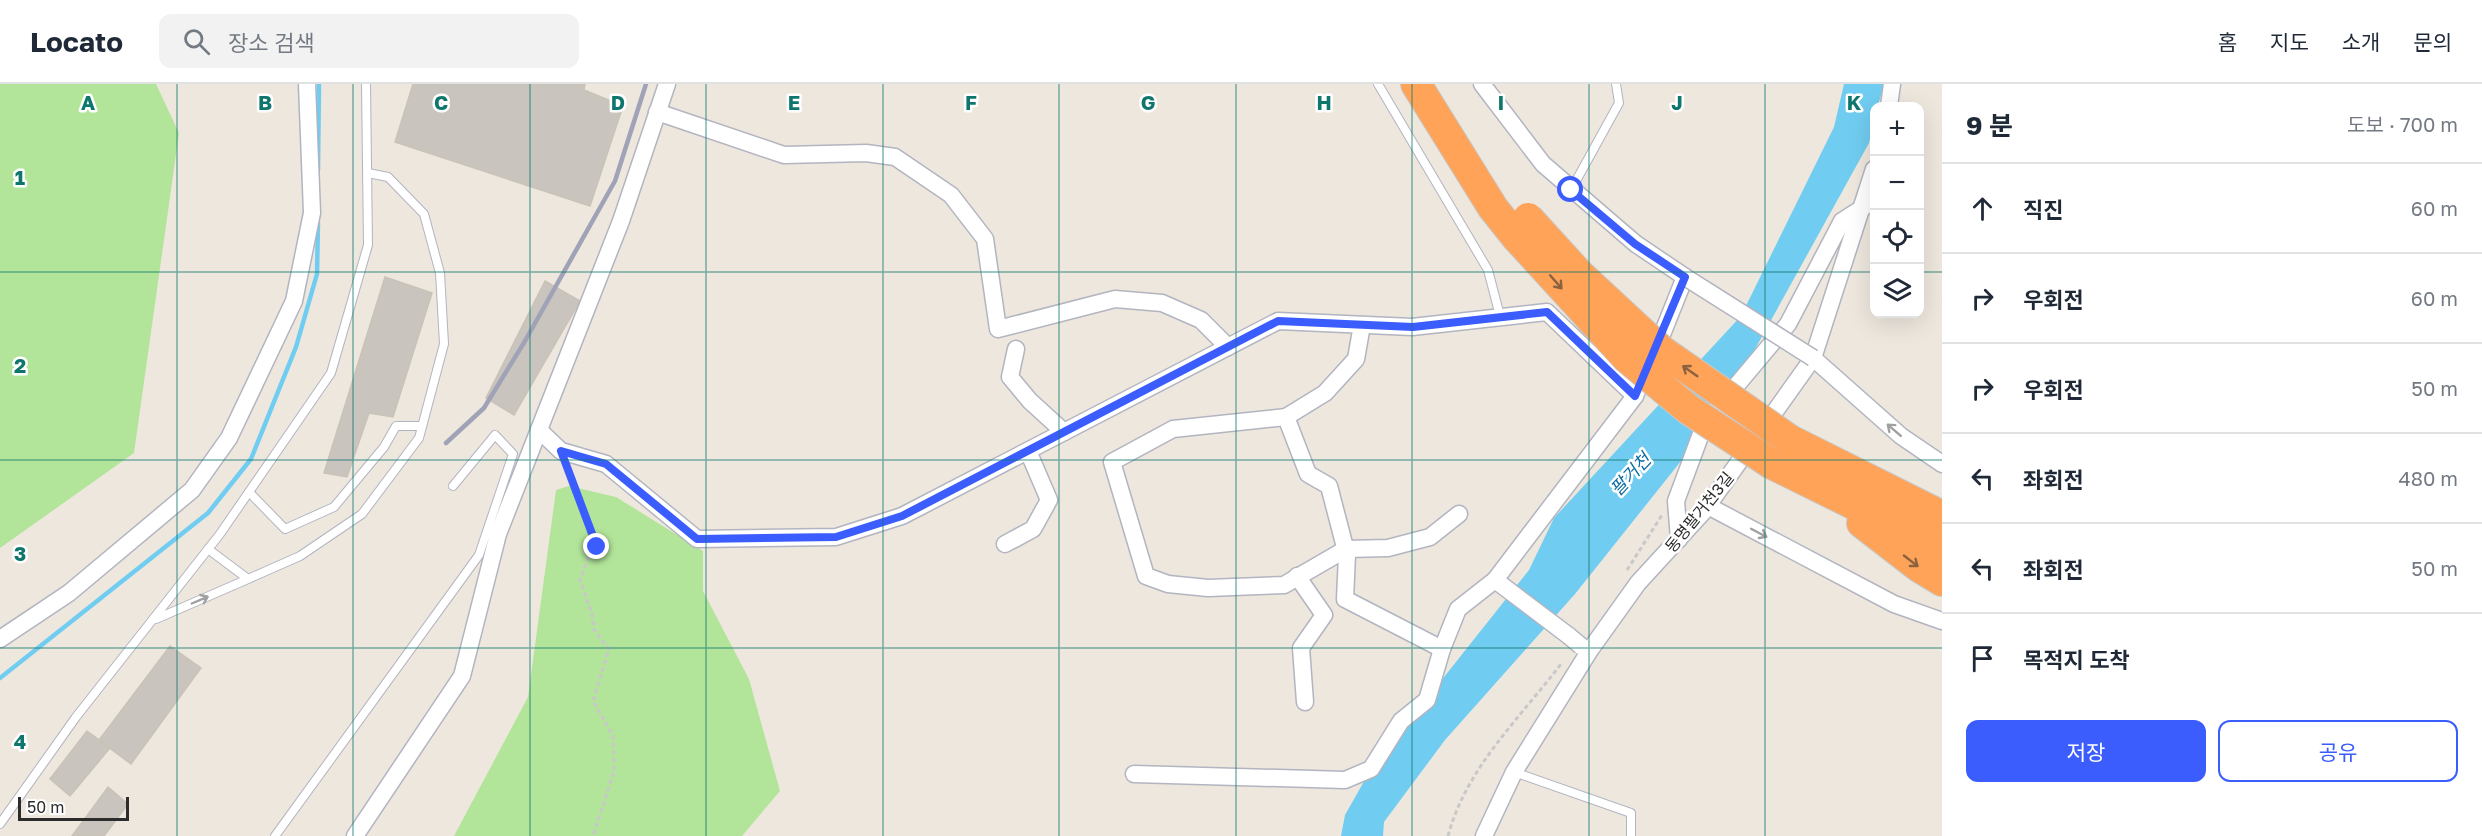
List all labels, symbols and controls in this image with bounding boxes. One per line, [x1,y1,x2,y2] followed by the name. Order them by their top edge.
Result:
[159,14,579,68] search box
[30,25,123,58] text: Locato
[180,25,213,58] icon: search
[228,29,315,56] text: 장소 검색
[2218,29,2237,55] text: 홈
[2270,29,2309,55] text: 지도
[2342,29,2380,55] text: 소개
[2413,29,2452,55] text: 문의
[81,90,95,114] text: A
[258,90,272,114] text: B
[434,90,448,114] text: C
[611,90,625,114] text: D
[788,90,800,114] text: E
[965,90,977,114] text: F
[1141,90,1155,114] text: G
[1316,90,1332,114] text: H
[1498,90,1504,114] text: I
[1671,90,1683,114] text: J
[1847,90,1862,114] text: K
[1870,102,1924,318] map controls
[1870,102,1924,156] button: +
[1966,110,2013,141] text: 9 분
[2347,112,2458,136] text: 도보 · 700 m
[1870,156,1924,210] button: −
[15,165,25,189] text: 1
[1557,176,1583,202] route start
[1966,192,1999,225] icon: ahead
[2023,196,2063,223] text: 직진
[2411,196,2458,220] text: 60 m
[1870,210,1924,264] button: locate
[1870,264,1924,318] button: layers
[1549,274,1563,289] one-way arrow
[1966,282,1999,315] icon: right
[2023,286,2084,313] text: 우회전
[2411,286,2458,310] text: 60 m
[14,353,26,377] text: 2
[1683,365,1699,377] one-way arrow
[1966,372,1999,405] icon: right
[2023,376,2084,403] text: 우회전
[2411,376,2458,400] text: 50 m
[1887,423,1902,437] one-way arrow
[1605,447,1657,500] water label: 팔거천
[1966,462,1999,495] icon: left
[2023,466,2084,493] text: 좌회전
[2399,466,2458,490] text: 480 m
[1660,468,1738,556] street label: 동명팔거천3길
[1750,528,1768,540] one-way arrow
[583,533,609,559] route end
[14,541,26,565] text: 3
[1966,552,1999,585] icon: left
[1903,554,1919,567] one-way arrow
[2023,556,2084,583] text: 좌회전
[2411,556,2458,580] text: 50 m
[190,594,209,605] one-way arrow
[1966,642,1999,675] icon: arrive
[2023,646,2130,673] text: 목적지 도착
[1966,720,2206,782] button: 저장
[2218,720,2458,782] button: 공유
[14,729,26,753] text: 4
[18,794,129,822] scale bar
[27,797,64,817] text: 50 m

